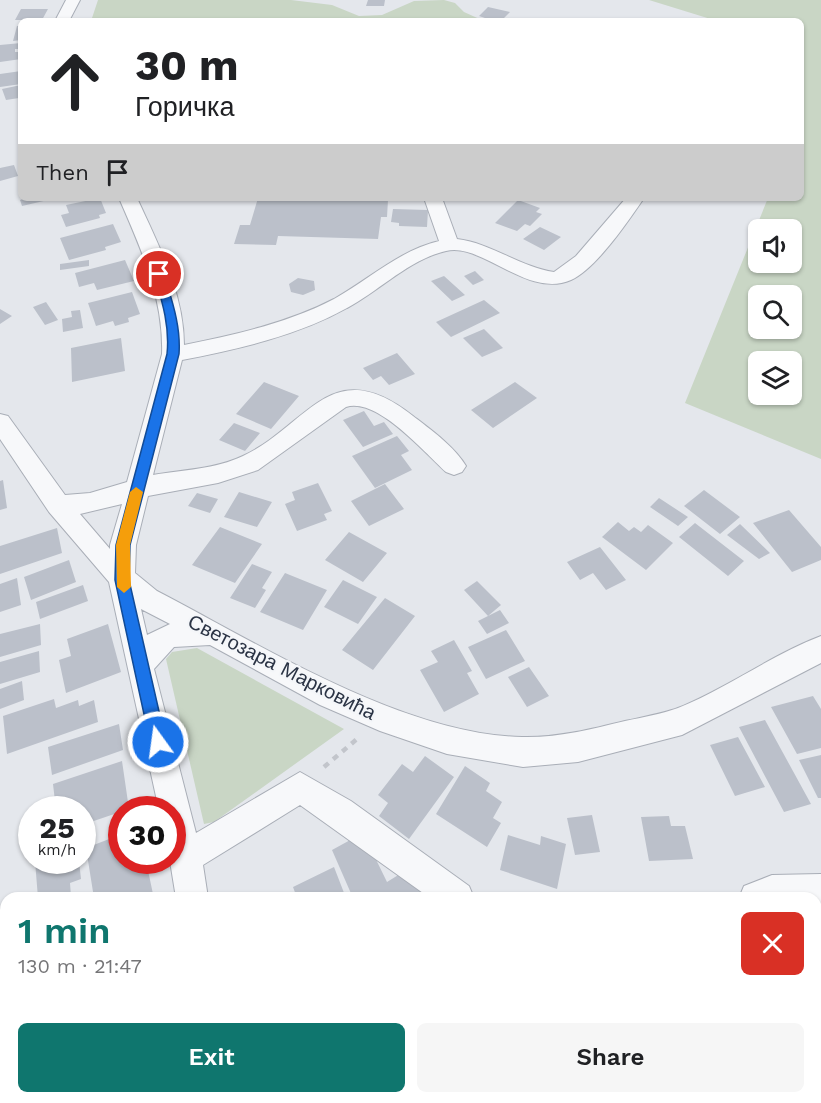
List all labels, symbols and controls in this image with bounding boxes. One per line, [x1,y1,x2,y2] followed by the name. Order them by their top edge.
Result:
[135,41,239,90] text: 30 m
[36,42,114,120] icon: ahead
[135,91,234,123] text: Горичка
[101,156,134,189] icon: arrive
[36,160,89,185] text: Then
[748,219,802,405] map controls
[748,219,802,273] button: sound
[133,248,184,299] pin
[142,257,175,290] icon: arrive
[748,285,802,339] button: search
[748,351,802,405] button: layers
[184,609,381,725] street label: Светозара Марковића
[126,710,190,774] position arrow
[108,796,186,874] speed limit sign: 30
[39,810,75,845] text: 25
[38,841,76,859] text: km/h
[18,910,110,952] text: 1 min
[741,912,804,975] button: close
[18,954,142,978] text: 130 m · 21:47
[18,1023,405,1092] button: Exit
[417,1023,804,1092] button: Share

